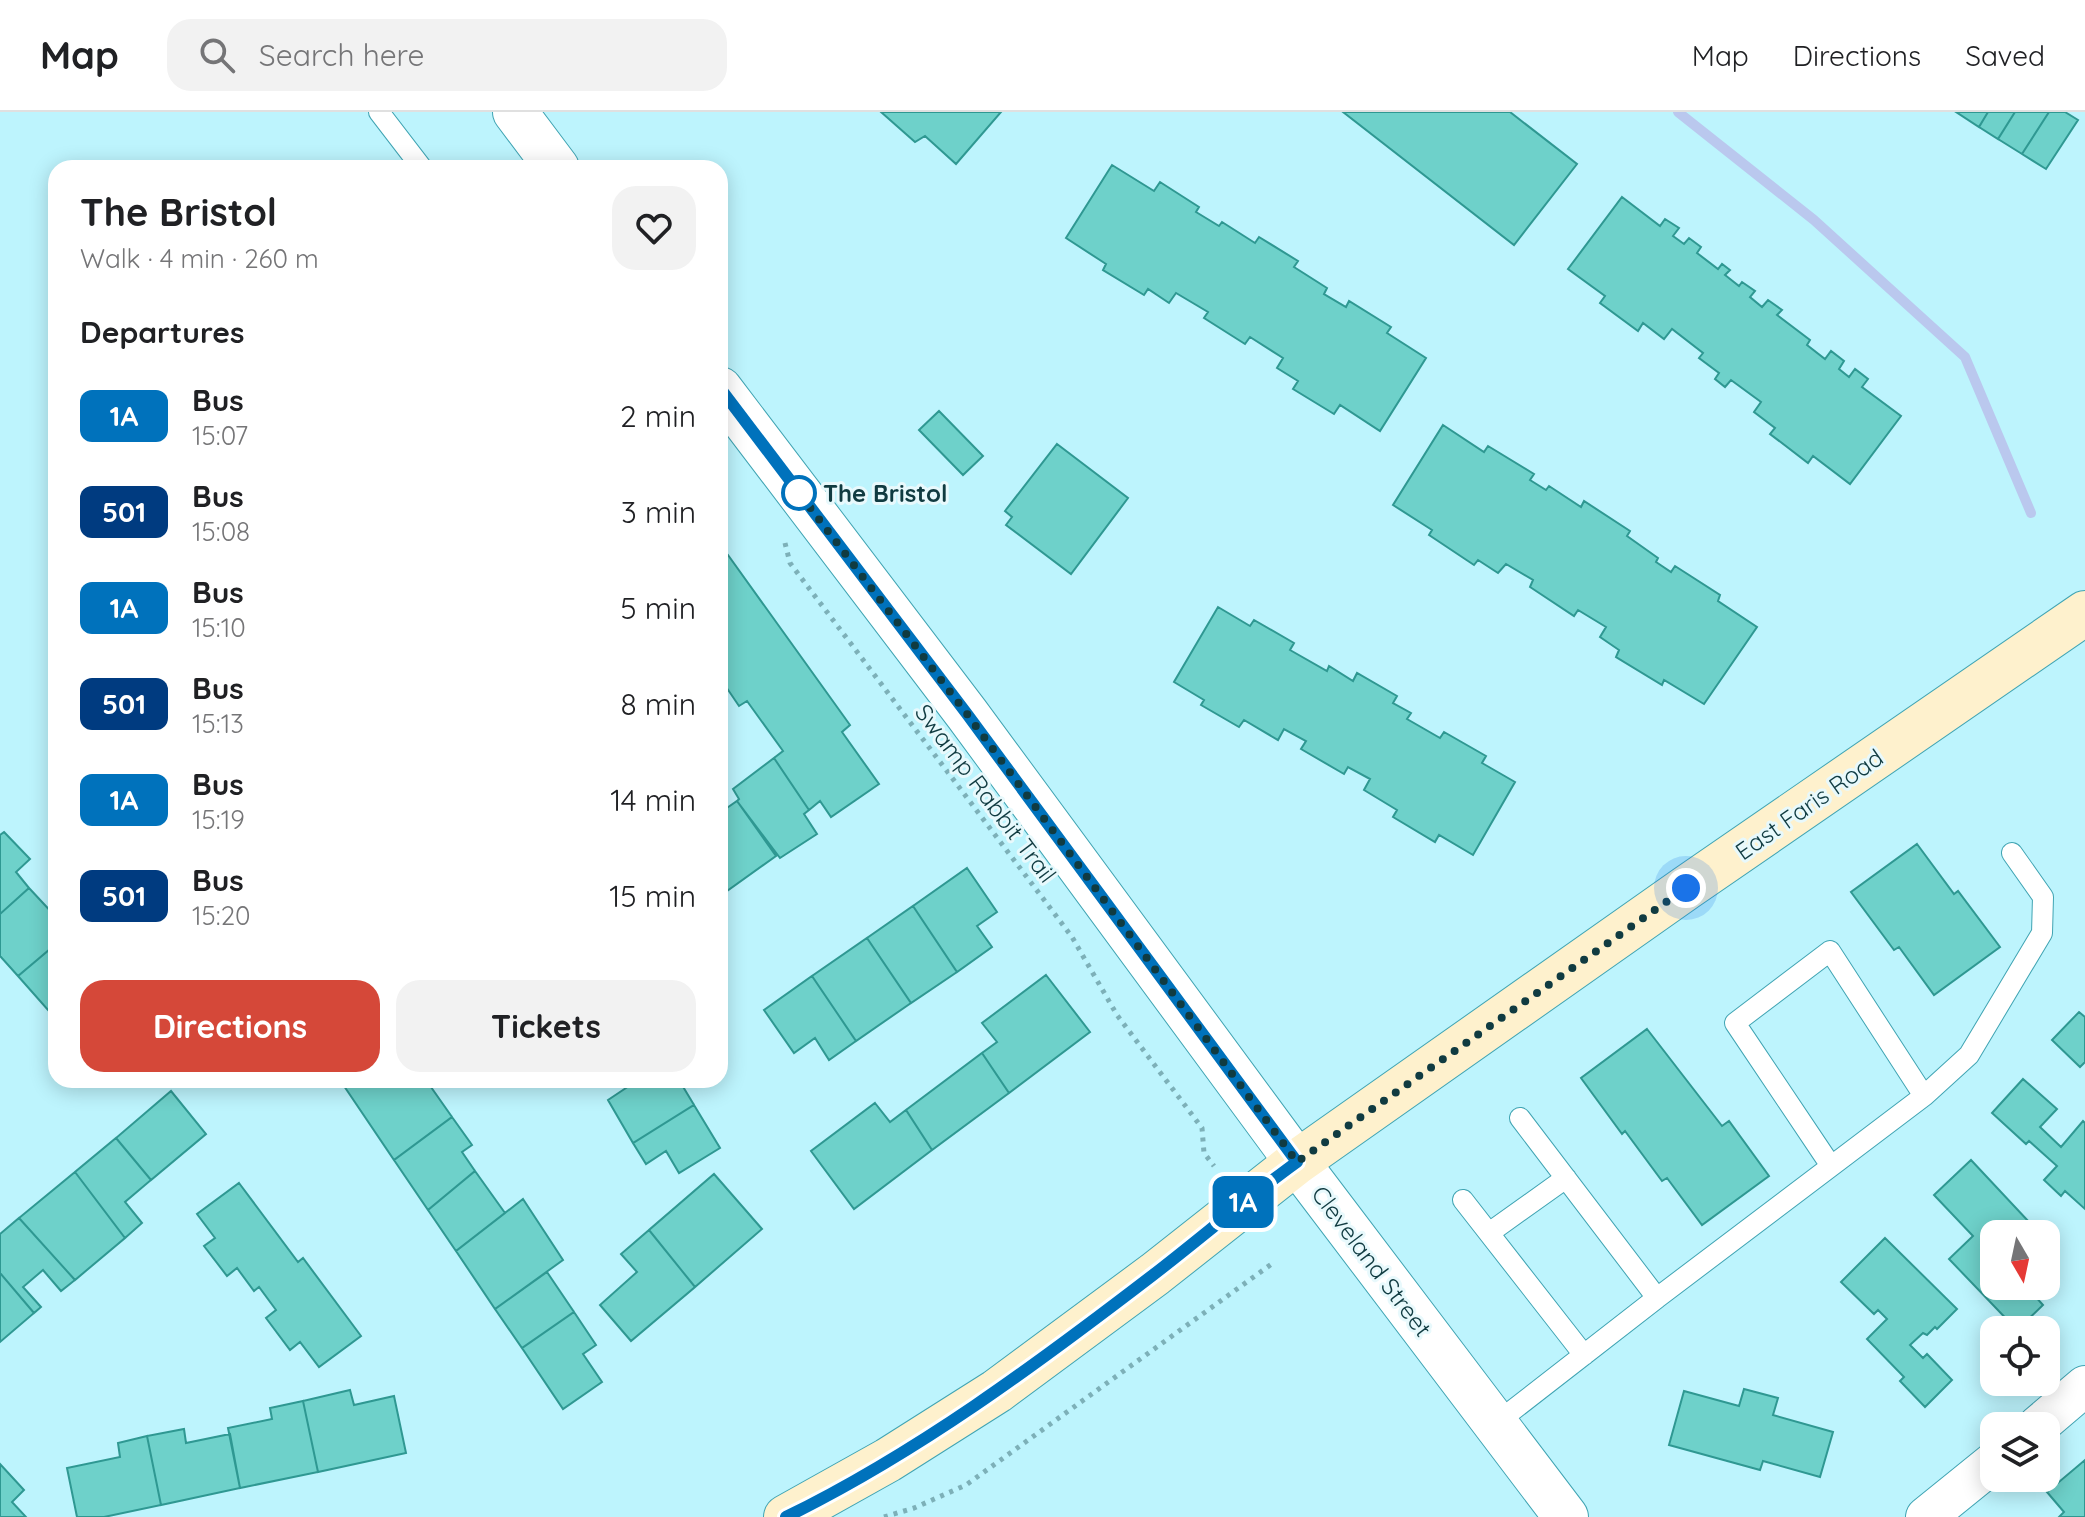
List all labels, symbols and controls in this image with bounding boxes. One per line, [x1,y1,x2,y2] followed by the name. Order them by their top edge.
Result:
[167,19,727,91] search box
[40,31,119,79] text: Map
[195,33,239,77] icon: search
[259,36,424,74] text: Search here
[1692,38,1749,73] text: Map
[1793,38,1921,73] text: Directions
[1965,38,2045,73] text: Saved
[612,186,696,270] button: heart
[80,188,277,236] text: The Bristol
[80,242,319,275] text: Walk · 4 min · 260 m
[80,313,245,351] text: Departures
[192,381,244,419] text: Bus
[620,397,696,435] text: 2 min
[110,398,138,433] text: 1A
[192,419,248,452] text: 15:07
[782,476,816,510] marker: The Bristol
[192,477,244,515] text: Bus
[823,478,948,508] place label: The Bristol
[621,493,696,531] text: 3 min
[102,494,146,529] text: 501
[192,515,250,548] text: 15:08
[192,573,244,611] text: Bus
[620,589,696,627] text: 5 min
[110,590,138,625] text: 1A
[192,611,246,644] text: 15:10
[192,669,244,707] text: Bus
[620,685,696,723] text: 8 min
[102,686,146,721] text: 501
[909,698,1063,888] street label: Swamp Rabbit Trail
[192,707,244,740] text: 15:13
[1729,742,1889,866] street label: East Faris Road
[192,765,244,803] text: Bus
[610,781,696,819] text: 14 min
[110,782,138,817] text: 1A
[192,803,245,836] text: 15:19
[192,861,244,899] text: Bus
[1666,868,1706,908] your location
[609,877,696,915] text: 15 min
[102,878,146,913] text: 501
[192,899,251,932] text: 15:20
[80,980,380,1072] button: Directions
[396,980,696,1072] button: Tickets
[1207,1176,1279,1228] line badge: 1A
[1306,1180,1438,1342] street label: Cleveland Street
[1229,1184,1257,1219] text: 1A
[1980,1220,2060,1300] north arrow
[1980,1220,2060,1492] map controls
[1980,1316,2060,1396] button: locate
[1980,1412,2060,1492] button: layers

